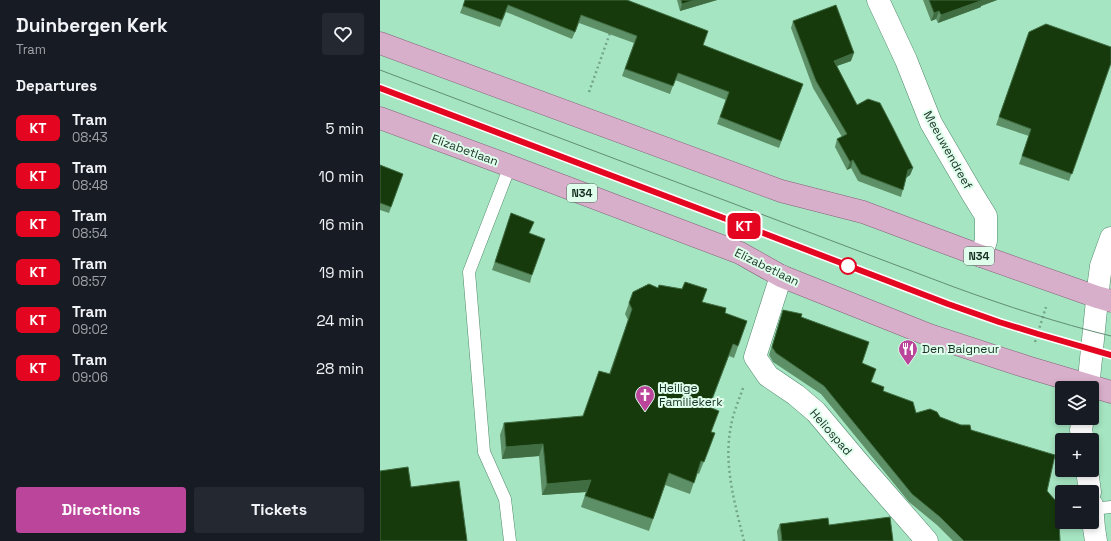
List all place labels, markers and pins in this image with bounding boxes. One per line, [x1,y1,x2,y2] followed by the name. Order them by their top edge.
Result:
[839,257,857,275] unlabelled marker
[897,338,919,366] restaurant icon: Den Baigneur
[922,341,1000,357] place label: Den Baigneur
[659,380,723,410] place label: Heilige Familiekerk
[634,384,656,412] church icon: Heilige Familiekerk

